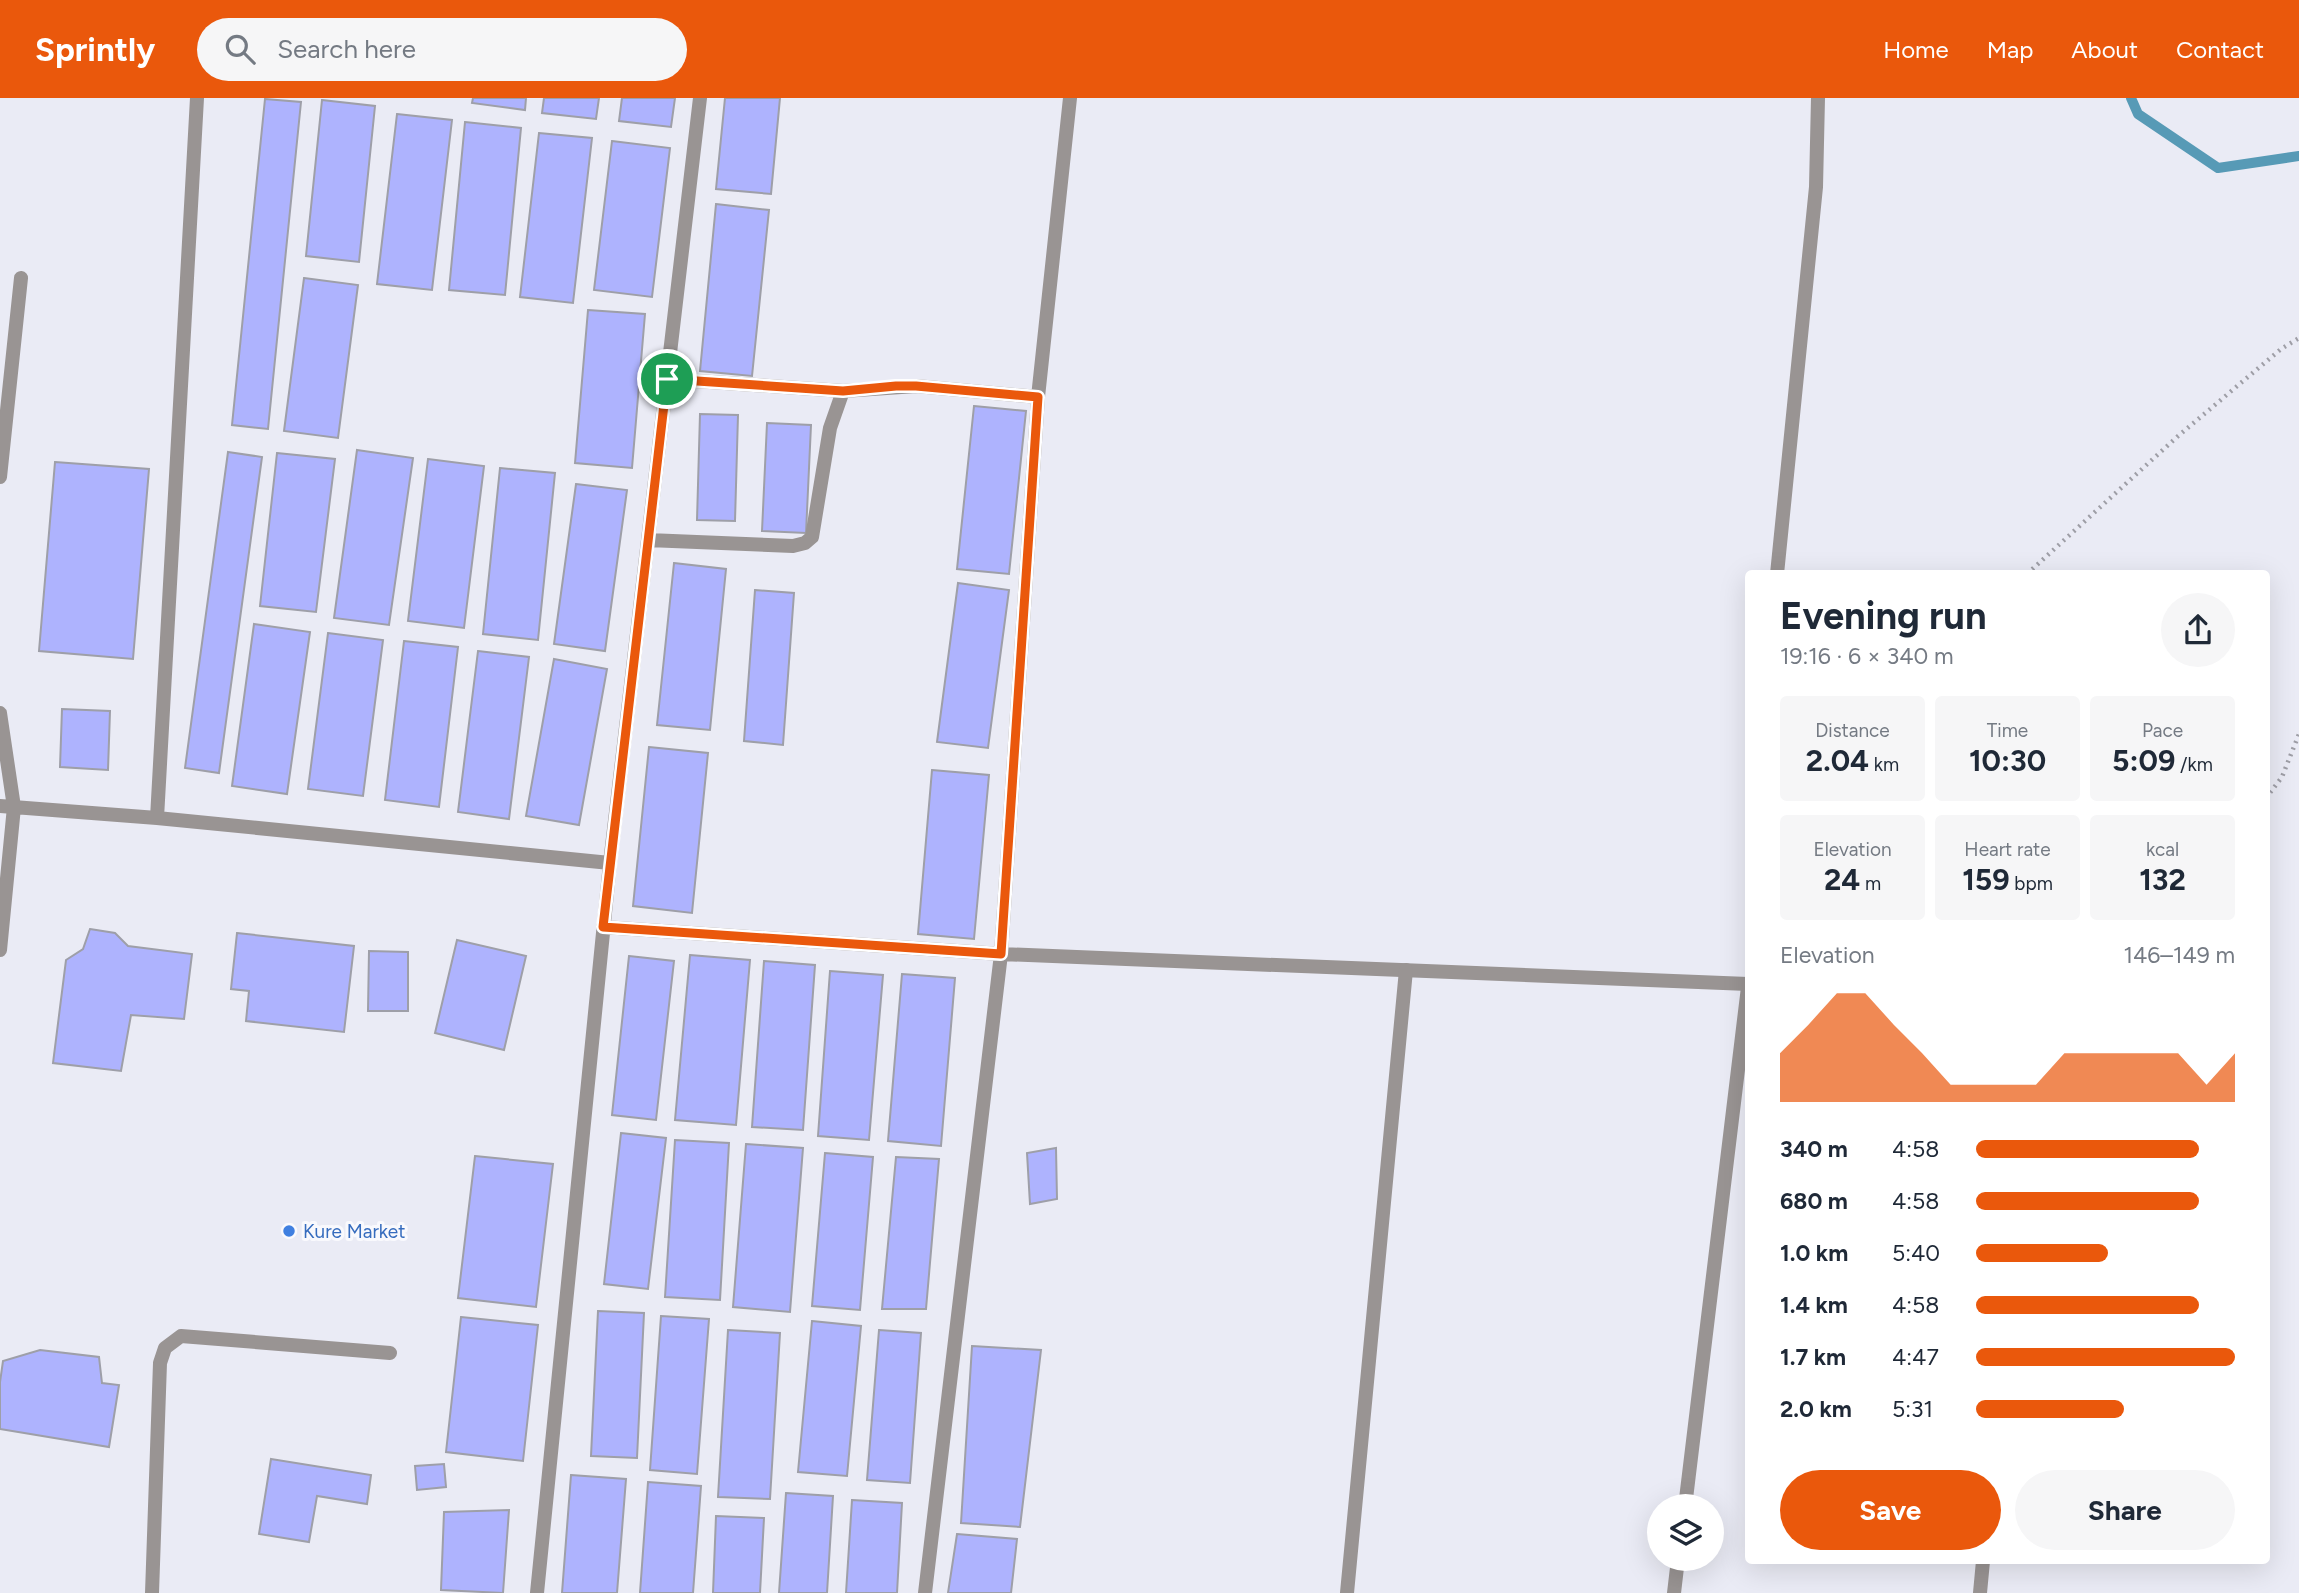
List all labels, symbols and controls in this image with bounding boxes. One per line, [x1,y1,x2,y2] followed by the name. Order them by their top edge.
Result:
[197,18,687,81] search box
[35,30,155,69] text: Sprintly
[221,30,259,68] icon: search
[277,33,416,65] text: Search here
[1883,35,1949,64] text: Home
[1987,35,2033,64] text: Map
[2071,35,2138,64] text: About
[2176,35,2264,64] text: Contact
[637,349,697,409] pin
[648,360,686,398] icon: arrive
[1780,593,1987,639] text: Evening run
[2161,593,2235,667] button: share
[1780,642,1954,670] text: 19:16 · 6 × 340 m
[1815,719,1890,742] text: Distance
[1987,719,2028,742] text: Time
[2142,719,2183,742] text: Pace
[1806,742,1869,779] text: 2.04
[1969,742,2046,779] text: 10:30
[2112,742,2175,779] text: 5:09
[1869,753,1899,776] text: km
[2175,753,2213,776] text: /km
[1813,838,1892,861] text: Elevation
[1964,838,2051,861] text: Heart rate
[2146,838,2179,861] text: kcal
[1824,861,1860,898] text: 24
[1962,861,2010,898] text: 159
[2139,861,2186,898] text: 132
[1860,872,1881,895] text: m
[2010,872,2053,895] text: bpm
[1780,941,1875,969] text: Elevation
[2123,941,2235,969] text: 146–149 m
[1780,1135,1848,1163] text: 340 m
[1892,1135,1939,1163] text: 4:58
[1780,1187,1848,1215] text: 680 m
[1892,1187,1939,1215] text: 4:58
[303,1220,405,1243] place label: Kure Market
[281,1223,297,1239] marker: Kure Market
[1780,1239,1848,1267] text: 1.0 km
[1892,1239,1940,1267] text: 5:40
[1780,1291,1848,1319] text: 1.4 km
[1892,1291,1939,1319] text: 4:58
[1780,1343,1846,1371] text: 1.7 km
[1892,1343,1939,1371] text: 4:47
[1780,1395,1852,1423] text: 2.0 km
[1892,1395,1933,1423] text: 5:31
[1780,1470,2001,1550] button: Save
[2015,1470,2235,1550] button: Share
[1647,1494,1724,1571] map controls
[1647,1494,1724,1571] button: layers

